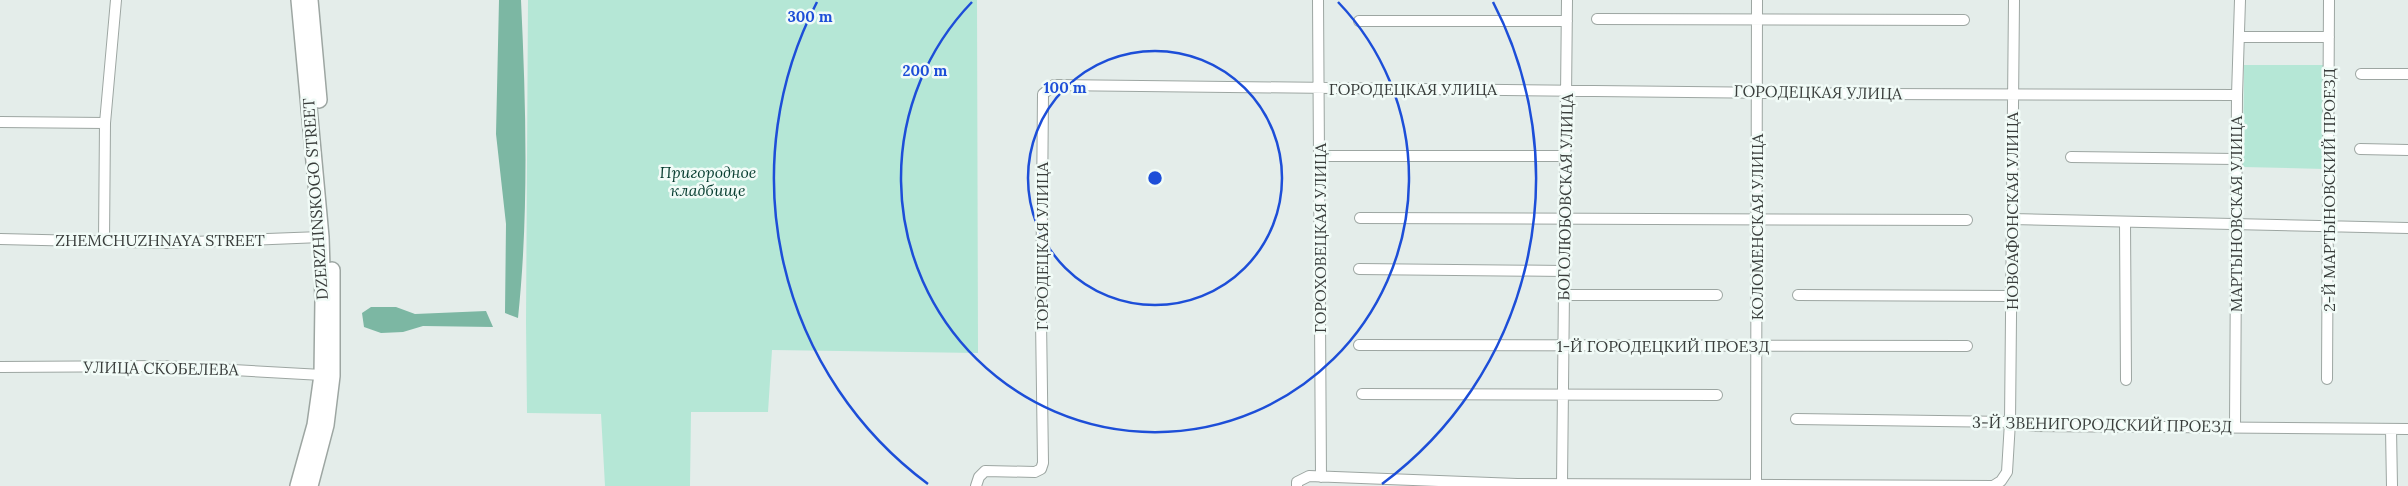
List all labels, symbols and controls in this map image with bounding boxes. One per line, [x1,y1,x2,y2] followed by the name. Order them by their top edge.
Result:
[787,7,833,26] text: 300 m
[903,61,948,80] text: 200 m
[2319,68,2339,312] street label: 2-Й МАРТЫНОВСКИЙ ПРОЕЗД
[1044,78,1087,97] text: 100 m
[1329,79,1498,99] street label: ГОРОДЕЦКАЯ УЛИЦА
[1734,81,1903,103] street label: ГОРОДЕЦКАЯ УЛИЦА
[1553,92,1577,301] street label: БОГОЛЮБОВСКАЯ УЛИЦА
[298,97,332,301] street label: DZERZHINSKOGO STREET
[2002,111,2022,310] street label: НОВОАФОНСКАЯ УЛИЦА
[2226,115,2246,312] street label: МАРТЫНОВСКАЯ УЛИЦА
[1747,133,1767,320] street label: КОЛОМЕНСКАЯ УЛИЦА
[1310,142,1330,333] street label: ГОРОХОВЕЦКАЯ УЛИЦА
[1032,161,1052,330] street label: ГОРОДЕЦКАЯ УЛИЦА
[660,162,757,200] park label: Пригородное кладбище
[1146,169,1164,187] centre of rings
[55,230,265,250] street label: ZHEMCHUZHNAYA STREET
[1557,336,1769,356] street label: 1-Й ГОРОДЕЦКИЙ ПРОЕЗД
[82,357,240,379] street label: УЛИЦА СКОБЕЛЕВА
[1972,412,2232,436] street label: 3-Й ЗВЕНИГОРОДСКИЙ ПРОЕЗД

